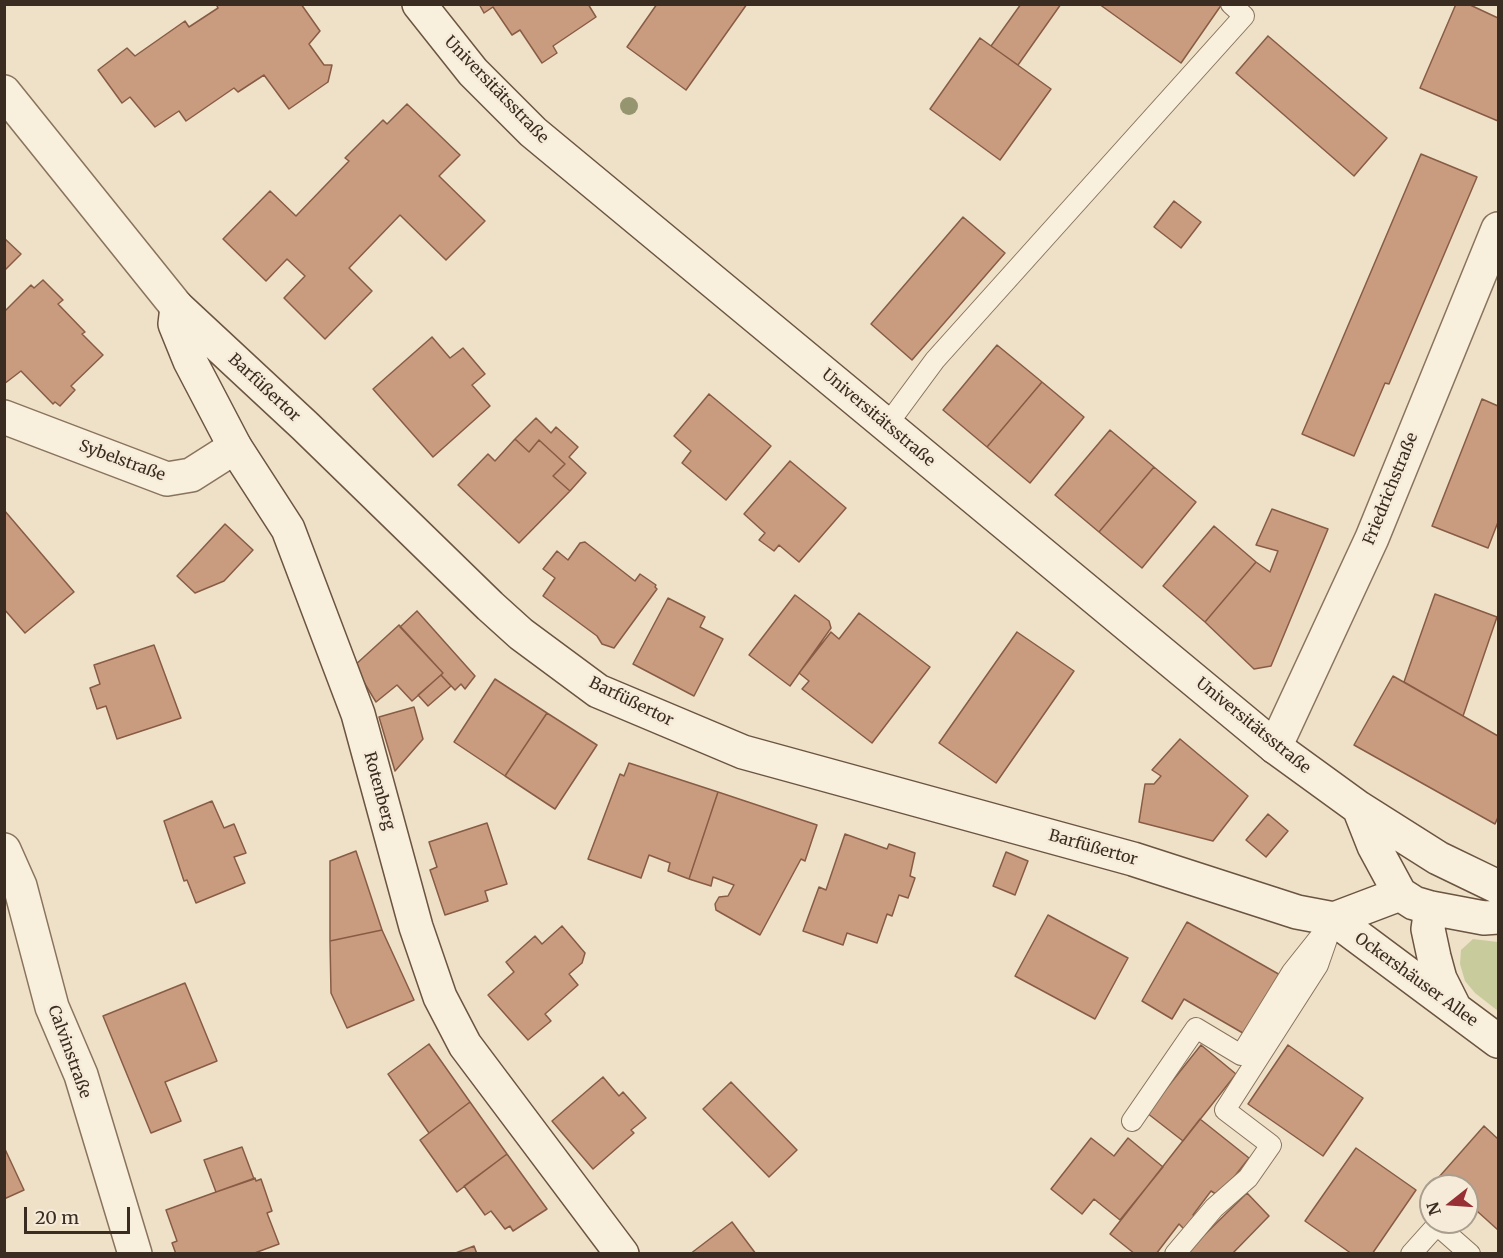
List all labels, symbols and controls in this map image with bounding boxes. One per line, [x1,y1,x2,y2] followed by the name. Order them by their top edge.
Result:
[440,32,552,148] street label: Universitätsstraße
[224,350,304,426] street label: Barfüßertor
[818,365,938,471] street label: Universitätsstraße
[1360,430,1422,548] street label: Friedrichstraße
[76,437,168,485] street label: Sybelstraße
[586,673,676,731] street label: Barfüßertor
[1192,674,1314,778] street label: Universitätsstraße
[359,750,399,832] street label: Rotenberg
[1046,826,1140,870] street label: Barfüßertor
[1351,929,1481,1031] street label: Ockershäuser Allee
[43,1003,95,1101] street label: Calvinstraße
[1419,1174,1479,1234] north arrow
[27,1195,134,1233] scale bar
[1422,1200,1445,1218] text: N
[35,1206,79,1229] text: 20 m

